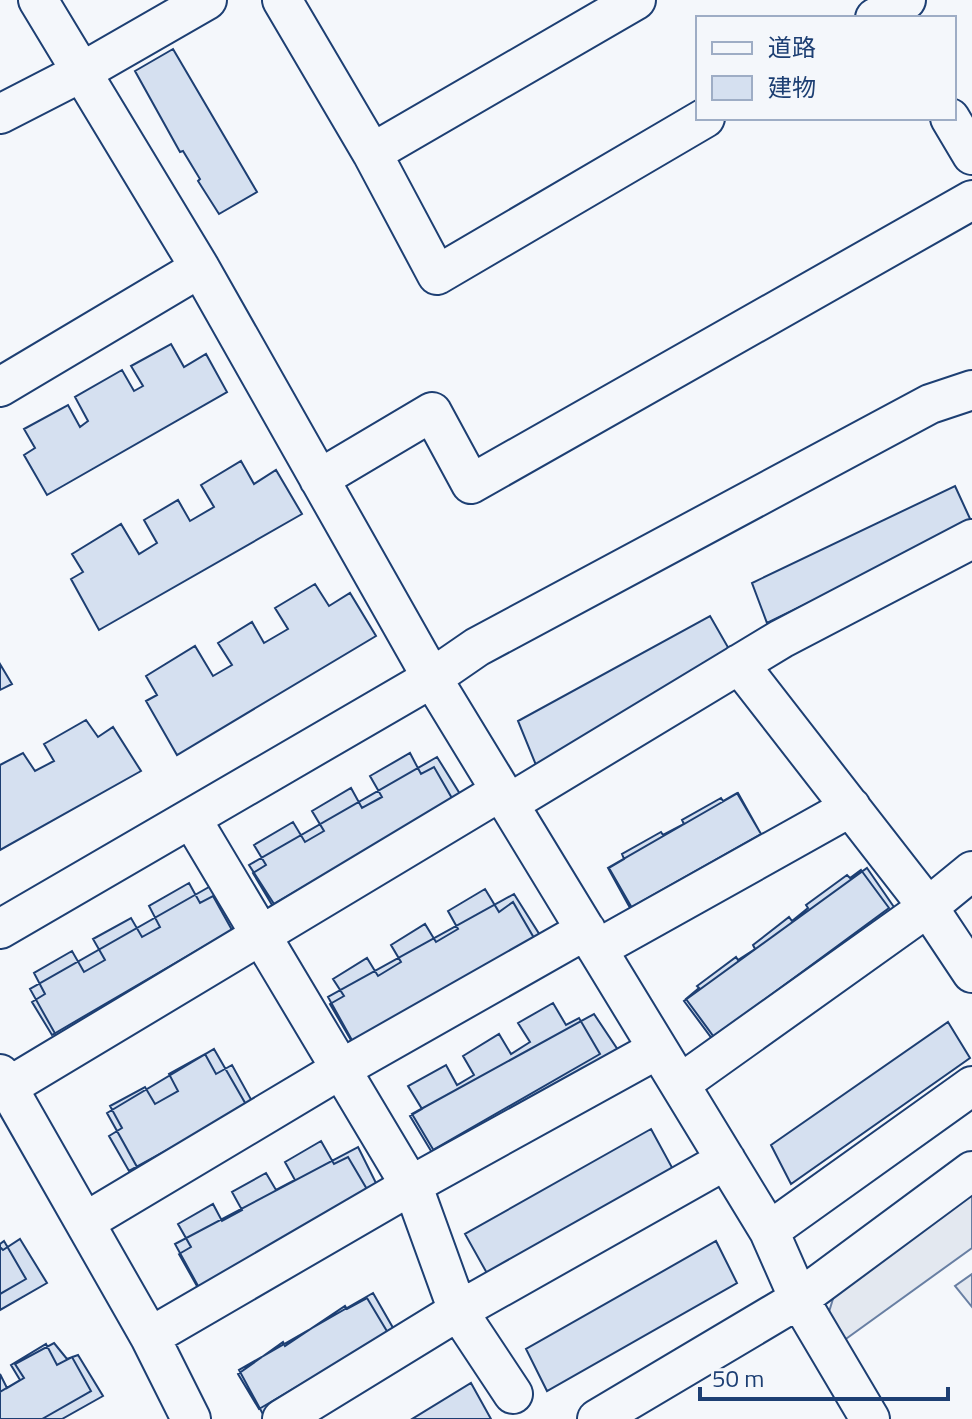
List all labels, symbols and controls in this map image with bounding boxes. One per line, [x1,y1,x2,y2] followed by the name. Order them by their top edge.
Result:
[696,16,956,120] legend
[768,29,816,65] text: 道路
[768,69,816,105] text: 建物
[700,1351,948,1401] scale bar
[712,1360,764,1396] text: 50 m

